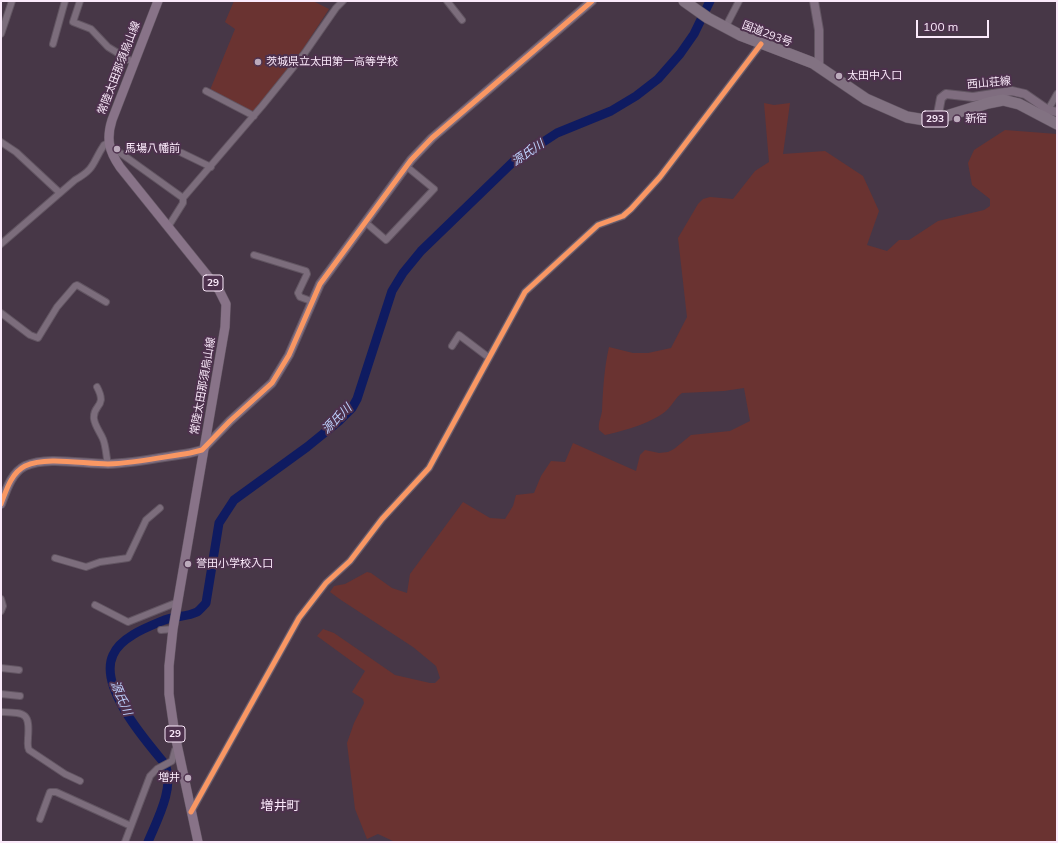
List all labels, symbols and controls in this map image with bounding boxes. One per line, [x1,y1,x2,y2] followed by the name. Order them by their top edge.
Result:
[918,12,991,38] scale bar
[740,18,794,50] street label: 国道293号
[95,19,143,117] street label: 常陸太田那須烏山線
[923,19,958,34] text: 100 m
[266,55,398,69] place label: 茨城県立太田第一高等学校
[253,57,263,67] marker: 茨城県立太田第一高等学校
[847,69,902,83] place label: 太田中入口
[834,71,844,81] marker: 太田中入口
[967,75,1011,91] street label: 西山荘線
[922,111,948,127] road number: 293
[965,112,987,126] place label: 新宿
[952,114,962,124] marker: 新宿
[509,137,547,169] water label: 源氏川
[125,142,180,156] place label: 馬場八幡前
[112,144,122,154] marker: 馬場八幡前
[203,275,223,291] road number: 29
[188,336,218,436] street label: 常陸太田那須烏山線
[319,401,355,437] water label: 源氏川
[196,557,273,571] place label: 誉田小学校入口
[183,559,193,569] marker: 誉田小学校入口
[107,679,135,717] water label: 源氏川
[165,726,185,742] road number: 29
[158,771,180,785] place label: 増井
[183,773,193,783] marker: 増井
[261,798,299,814] district label: 増井町

